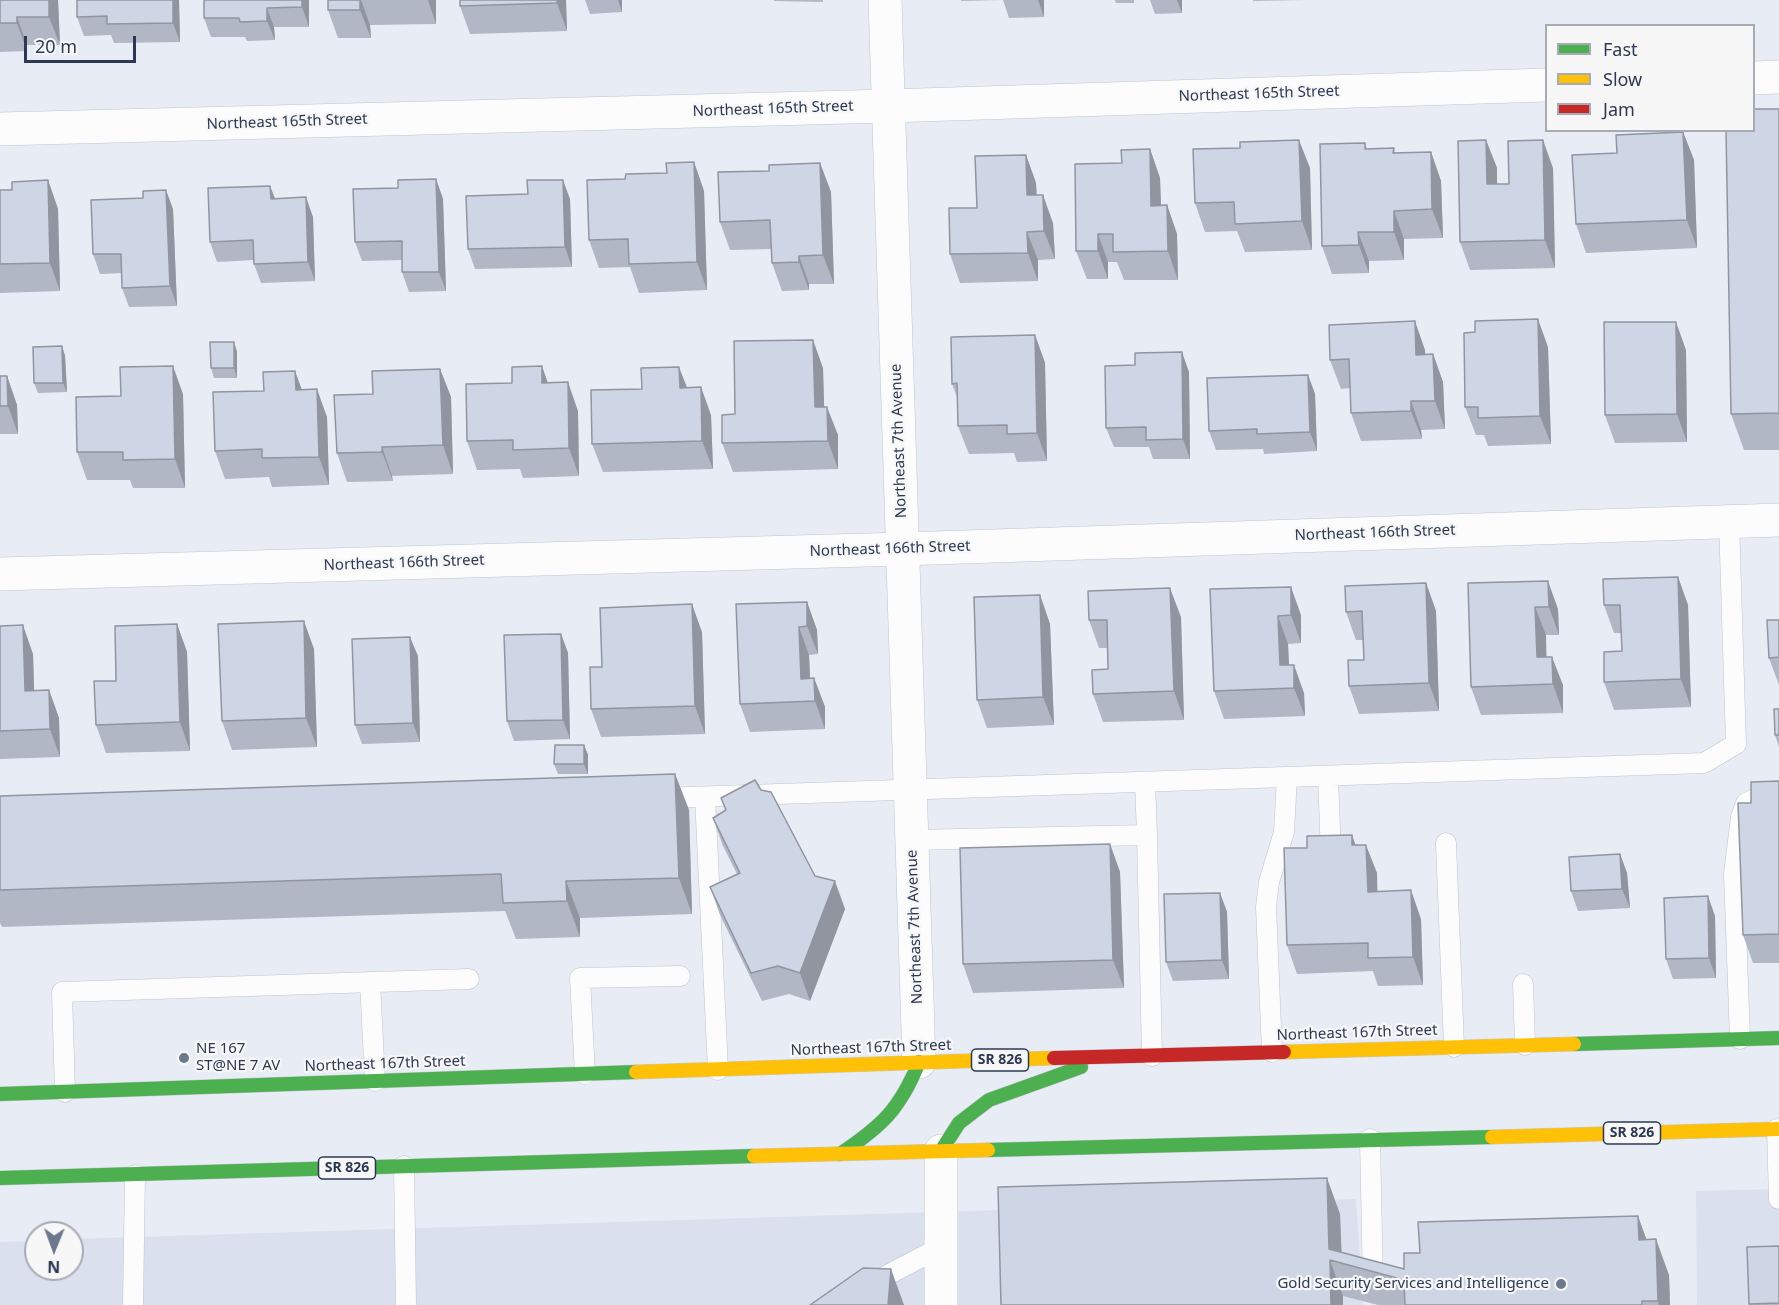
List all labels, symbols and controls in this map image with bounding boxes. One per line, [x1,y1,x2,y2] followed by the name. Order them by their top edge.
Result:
[27,24,140,62] scale bar
[1545,24,1755,132] legend
[35,34,77,58] text: 20 m
[1603,37,1638,61] text: Fast
[1603,67,1642,91] text: Slow
[1178,82,1340,106] street label: Northeast 165th Street
[692,97,854,121] street label: Northeast 165th Street
[1603,97,1635,121] text: Jam
[206,110,368,134] street label: Northeast 165th Street
[887,363,911,519] street label: Northeast 7th Avenue
[1294,521,1456,545] street label: Northeast 166th Street
[809,537,971,561] street label: Northeast 166th Street
[323,551,485,575] street label: Northeast 166th Street
[903,849,927,1005] street label: Northeast 7th Avenue
[1276,1021,1438,1045] street label: Northeast 167th Street
[790,1036,952,1060] street label: Northeast 167th Street
[196,1040,280,1075] place label: NE 167 ST@NE 7 AV
[972,1049,1028,1071] road number: SR 826
[177,1051,191,1065] marker: NE 167 ST@NE 7 AV
[304,1052,466,1076] street label: Northeast 167th Street
[1604,1122,1660,1144] road number: SR 826
[318,1157,376,1179] road number: SR 826
[24,1221,84,1281] north arrow
[47,1256,60,1278] text: N
[1277,1275,1549,1293] place label: Gold Security Services and Intelligence
[1554,1277,1568,1291] marker: Gold Security Services and Intelligence

